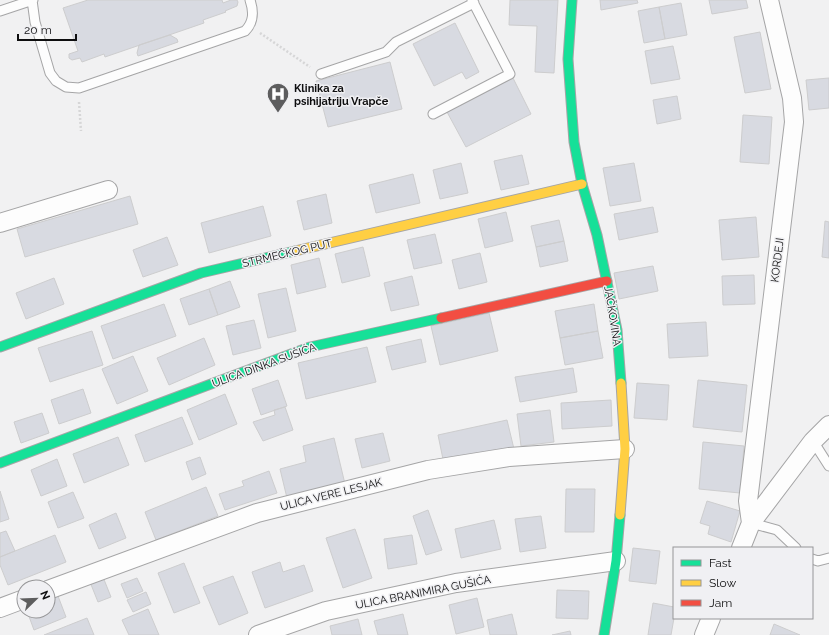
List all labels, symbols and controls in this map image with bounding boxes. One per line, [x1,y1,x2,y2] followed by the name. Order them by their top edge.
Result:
[18,16,76,42] scale bar
[24,23,52,37] text: 20 m
[265,81,291,114] hospital icon: Klinika za psihijatriju Vrapče
[294,82,389,108] place label: Klinika za psihijatriju Vrapče
[241,236,334,270] street label: STRMEČKOG PUT
[768,237,787,283] street label: KORDEJI
[601,285,625,348] street label: JAČKOVINA
[210,339,319,390] street label: ULICA DINKA SUŠIĆA
[279,475,384,513] street label: ULICA VERE LESJAK
[673,547,813,619] legend
[709,556,732,570] text: Fast
[354,572,493,612] street label: ULICA BRANIMIRA GUŠIĆA
[709,576,736,590] text: Slow
[16,579,56,619] north arrow
[37,589,52,602] text: N
[709,596,732,610] text: Jam

